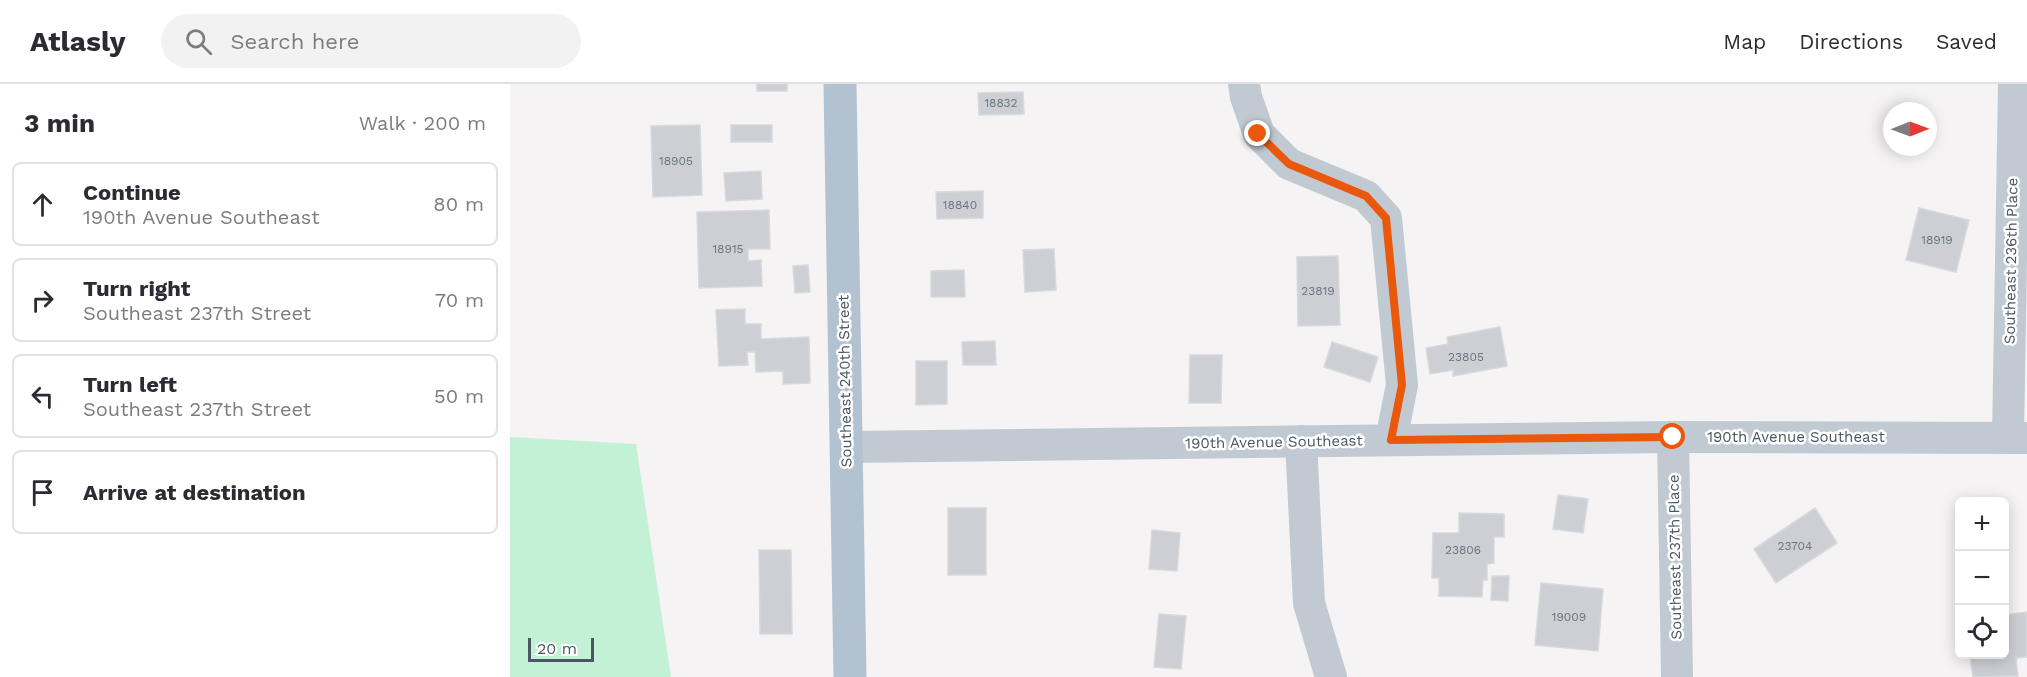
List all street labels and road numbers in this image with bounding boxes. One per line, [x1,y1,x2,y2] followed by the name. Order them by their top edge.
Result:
[2001,178,2021,344] street label: Southeast 236th Place
[834,294,856,467] street label: Southeast 240th Street
[1707,428,1885,446] street label: 190th Avenue Southeast
[1185,431,1364,453] street label: 190th Avenue Southeast
[1665,474,1685,640] street label: Southeast 237th Place

